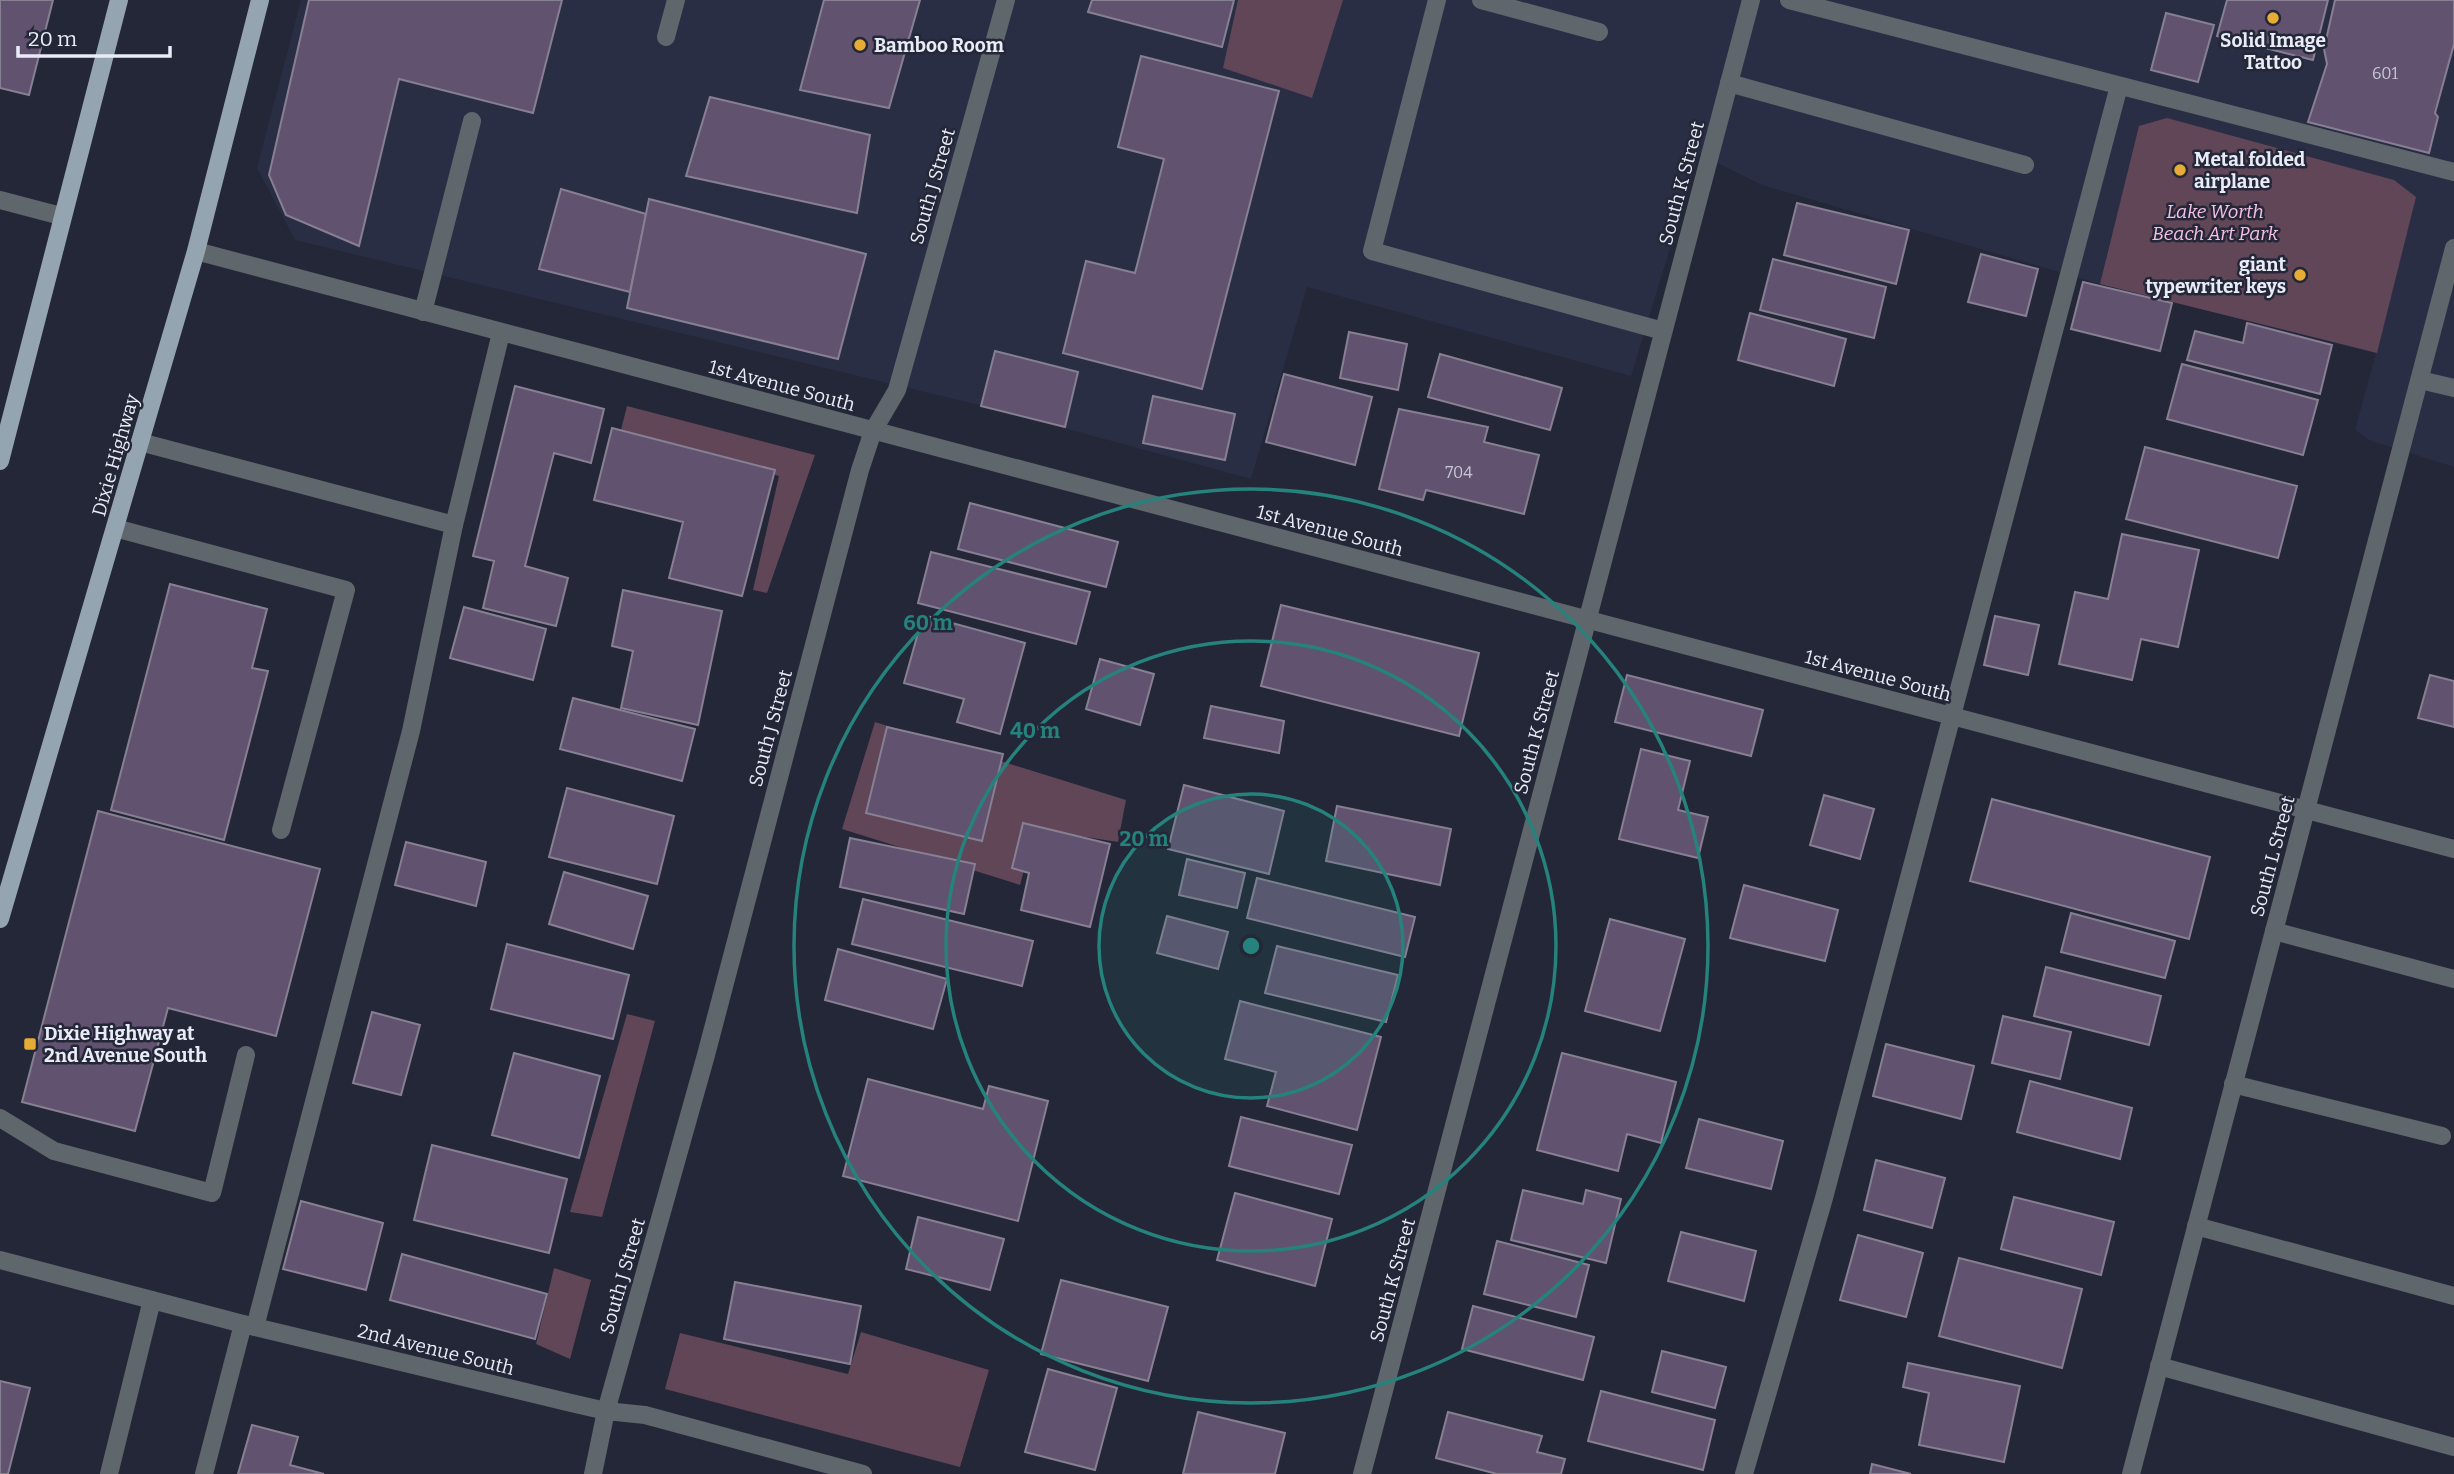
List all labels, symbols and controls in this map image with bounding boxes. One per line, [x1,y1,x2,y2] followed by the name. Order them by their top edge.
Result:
[2265,10,2281,26] marker: Solid Image Tattoo
[18,14,170,58] scale bar
[28,26,77,52] text: 20 m
[2220,29,2326,74] place label: Solid Image Tattoo
[874,34,1004,57] place label: Bamboo Room
[852,37,868,53] marker: Bamboo Room
[2372,64,2399,83] house number: 601
[1654,119,1709,247] street label: South K Street
[905,125,960,247] street label: South J Street
[2194,148,2306,193] place label: Metal folded airplane
[2172,162,2188,178] marker: Metal folded airplane
[2152,200,2279,245] park label: Lake Worth Beach Art Park
[2145,253,2286,298] place label: giant typewriter keys
[2292,267,2308,283] marker: giant typewriter keys
[706,355,858,416] street label: 1st Avenue South
[87,391,144,519] street label: Dixie Highway
[1445,463,1473,482] house number: 704
[1254,500,1406,561] street label: 1st Avenue South
[903,610,953,636] text: 60 m
[1802,645,1954,706] street label: 1st Avenue South
[744,667,797,789] street label: South J Street
[1509,668,1564,796] street label: South K Street
[1010,718,1060,744] text: 40 m
[2245,793,2300,919] street label: South L Street
[1120,826,1168,852] text: 20 m
[1239,934,1263,958] centre of rings
[44,1022,207,1067] place label: Dixie Highway at 2nd Avenue South
[22,1036,38,1052] marker: Dixie Highway at 2nd Avenue South
[595,1215,650,1337] street label: South J Street
[1365,1216,1420,1344] street label: South K Street
[355,1319,517,1380] street label: 2nd Avenue South

